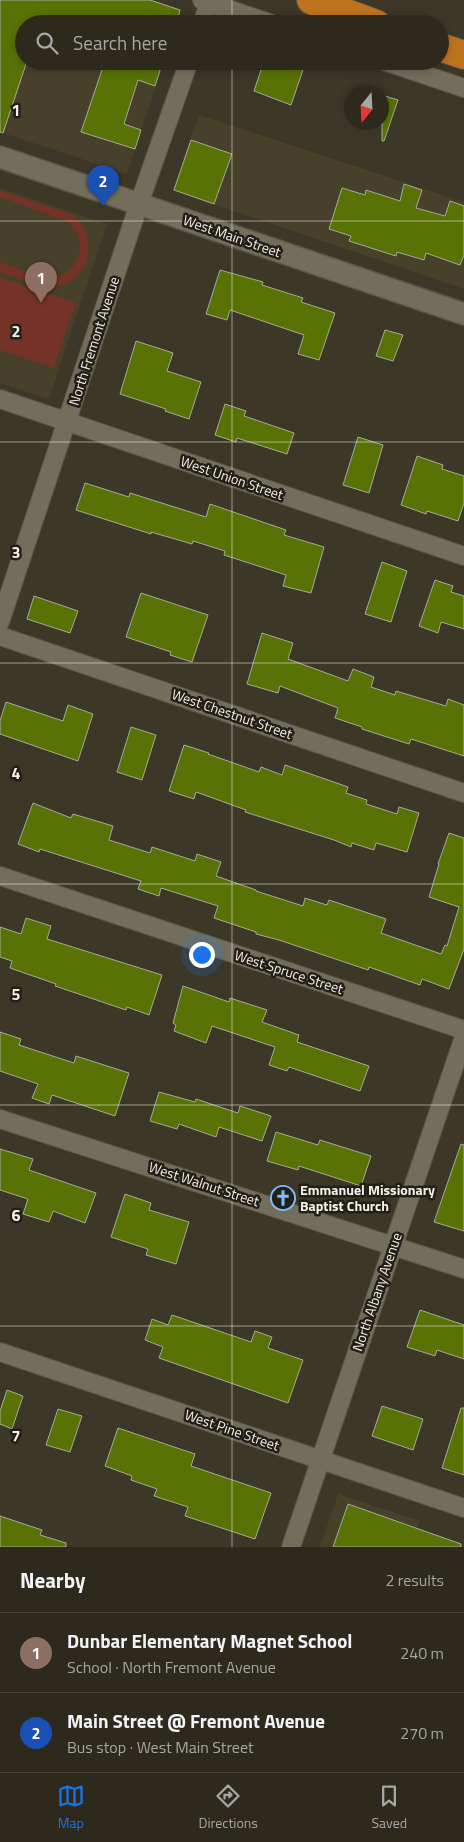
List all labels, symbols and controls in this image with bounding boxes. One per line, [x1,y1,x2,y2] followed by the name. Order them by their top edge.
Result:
[15,15,449,70] search box
[73,28,167,57] text: Search here
[33,29,61,57] icon: search
[344,85,389,130] north arrow
[12,98,20,122] text: 1
[87,165,119,206] pin: 2
[180,209,284,262] street label: West Main Street
[25,262,57,303] pin: 1
[63,274,124,408] street label: North Fremont Avenue
[12,319,20,343] text: 2
[178,450,286,505] street label: West Union Street
[12,540,20,564] text: 3
[169,683,295,744] street label: West Chestnut Street
[12,761,21,785] text: 4
[189,942,215,968] your location
[232,944,346,999] street label: West Spruce Street
[12,982,21,1006] text: 5
[146,1156,262,1211] street label: West Walnut Street
[300,1179,435,1216] place label: Emmanuel Missionary Baptist Church
[270,1185,296,1211] church icon: Emmanuel Missionary Baptist Church
[12,1203,21,1227] text: 6
[346,1230,407,1354] street label: North Albany Avenue
[182,1404,282,1456] street label: West Pine Street
[12,1424,20,1448] text: 7
[20,1564,85,1596] text: Nearby
[385,1568,444,1592] text: 2 results
[67,1626,352,1655] text: Dunbar Elementary Magnet School
[32,1641,40,1665] text: 1
[400,1641,444,1665] text: 240 m
[67,1655,276,1679] text: School · North Fremont Avenue
[67,1706,325,1735] text: Main Street @ Fremont Avenue
[32,1721,40,1745] text: 2
[400,1721,444,1745] text: 270 m
[67,1735,254,1759] text: Bus stop · West Main Street
[57,1782,85,1833] tab: Map
[198,1782,258,1833] tab: Directions
[372,1782,407,1833] tab: Saved

